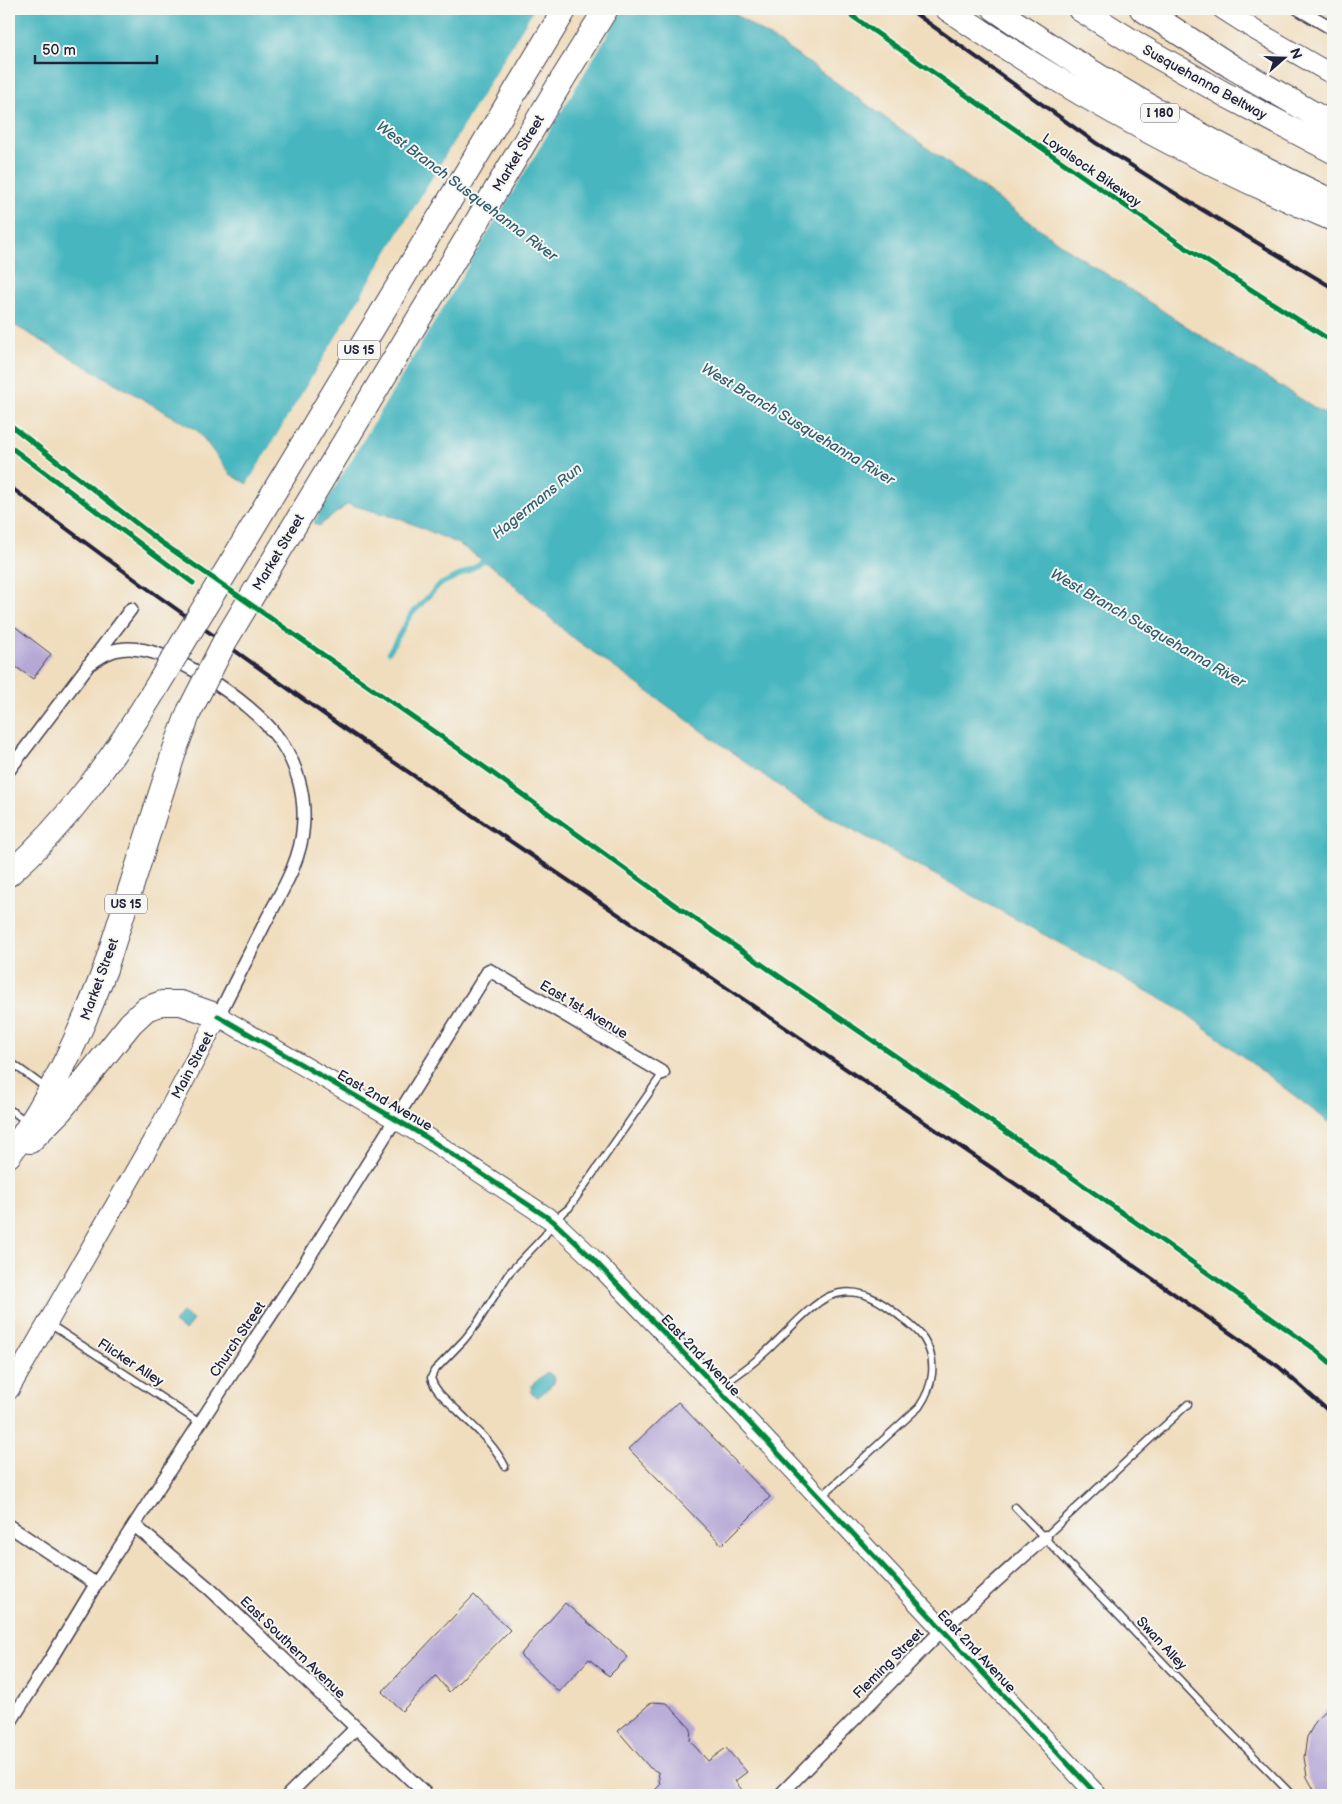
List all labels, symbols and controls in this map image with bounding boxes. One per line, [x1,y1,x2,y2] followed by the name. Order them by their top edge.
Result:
[35,32,158,64] scale bar
[1260,32,1310,82] north arrow
[42,41,76,60] text: 50 m
[1140,41,1270,124] street label: Susquehanna Beltway
[1286,46,1306,62] text: N
[1141,104,1179,122] road number: I 180
[489,111,548,195] street label: Market Street
[372,117,562,267] water label: West Branch Susquehanna River
[1039,130,1145,211] street label: Loyalsock Bikeway
[338,340,380,360] road number: US 15
[698,359,899,491] water label: West Branch Susquehanna River
[488,459,586,543] water label: Hagermans Run
[249,510,308,594] street label: Market Street
[1047,565,1250,693] water label: West Branch Susquehanna River
[105,894,147,914] road number: US 15
[77,935,122,1023] street label: Market Street
[537,976,631,1042] street label: East 1st Avenue
[168,1028,217,1102] street label: Main Street
[334,1066,435,1135] street label: East 2nd Avenue
[206,1298,269,1380] street label: Church Street
[657,1311,744,1400] street label: East 2nd Avenue
[95,1335,167,1390] street label: Flicker Alley
[236,1593,349,1702] street label: East Southern Avenue
[934,1606,1019,1696] street label: East 2nd Avenue
[1133,1613,1191,1674] street label: Swan Alley
[850,1624,928,1702] street label: Fleming Street

